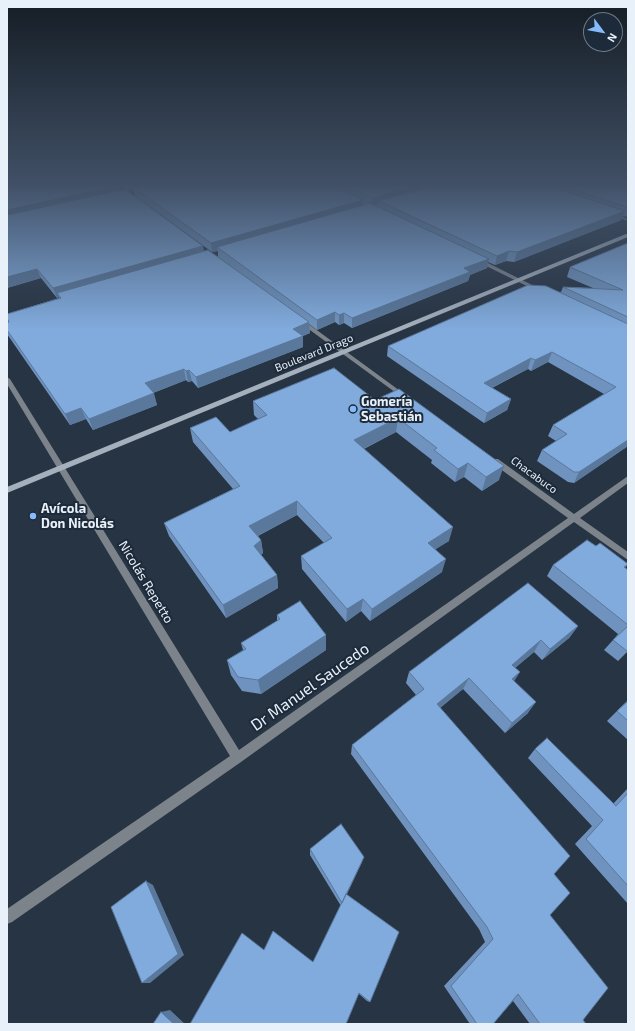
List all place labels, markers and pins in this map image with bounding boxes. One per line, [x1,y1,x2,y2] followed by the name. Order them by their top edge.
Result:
[361,394,422,425] place label: Gomería Sebastián
[348,404,358,414] marker: Gomería Sebastián
[41,501,114,532] place label: Avícola Don Nicolás
[28,511,38,521] marker: Avícola Don Nicolás

